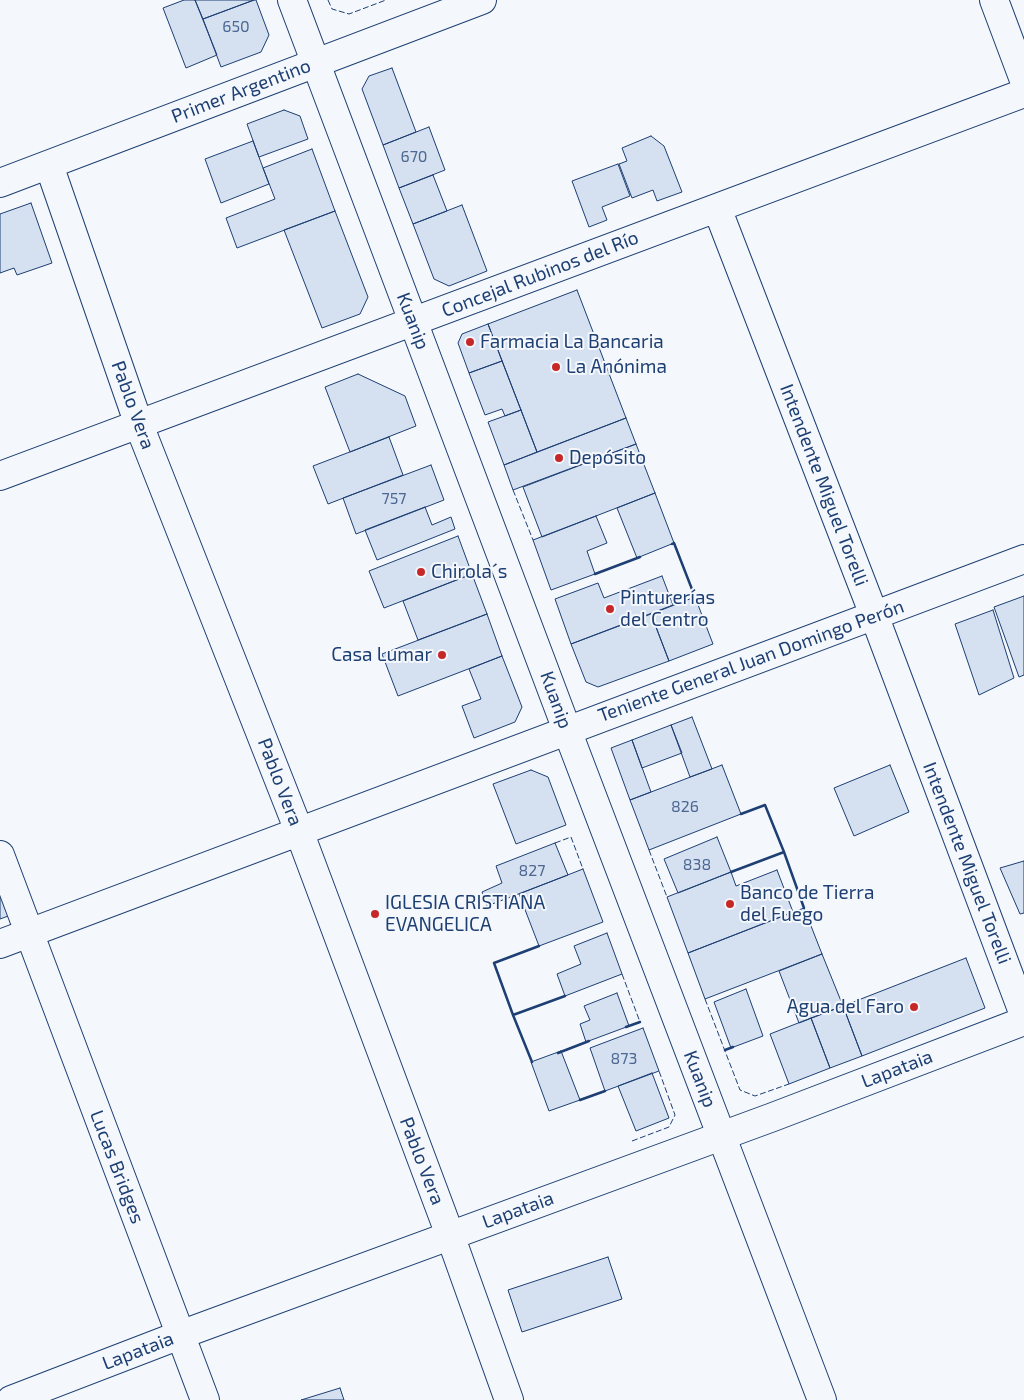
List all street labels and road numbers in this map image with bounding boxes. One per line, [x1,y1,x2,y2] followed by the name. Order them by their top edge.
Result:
[168,54,314,128] street label: Primer Argentino
[438,226,642,322] street label: Concejal Rubinos del Río
[392,289,434,353] street label: Kuanip
[107,358,159,452] street label: Pablo Vera
[775,381,873,589] street label: Intendente Miguel Torelli
[595,595,907,727] street label: Teniente General Juan Domingo Perón
[535,668,577,732] street label: Kuanip
[253,735,307,829] street label: Pablo Vera
[918,759,1016,967] street label: Intendente Miguel Torelli
[858,1045,936,1093] street label: Lapataia
[679,1047,721,1111] street label: Kuanip
[85,1107,149,1227] street label: Lucas Bridges
[395,1114,449,1208] street label: Pablo Vera
[479,1187,557,1233] street label: Lapataia
[99,1327,177,1375] street label: Lapataia

